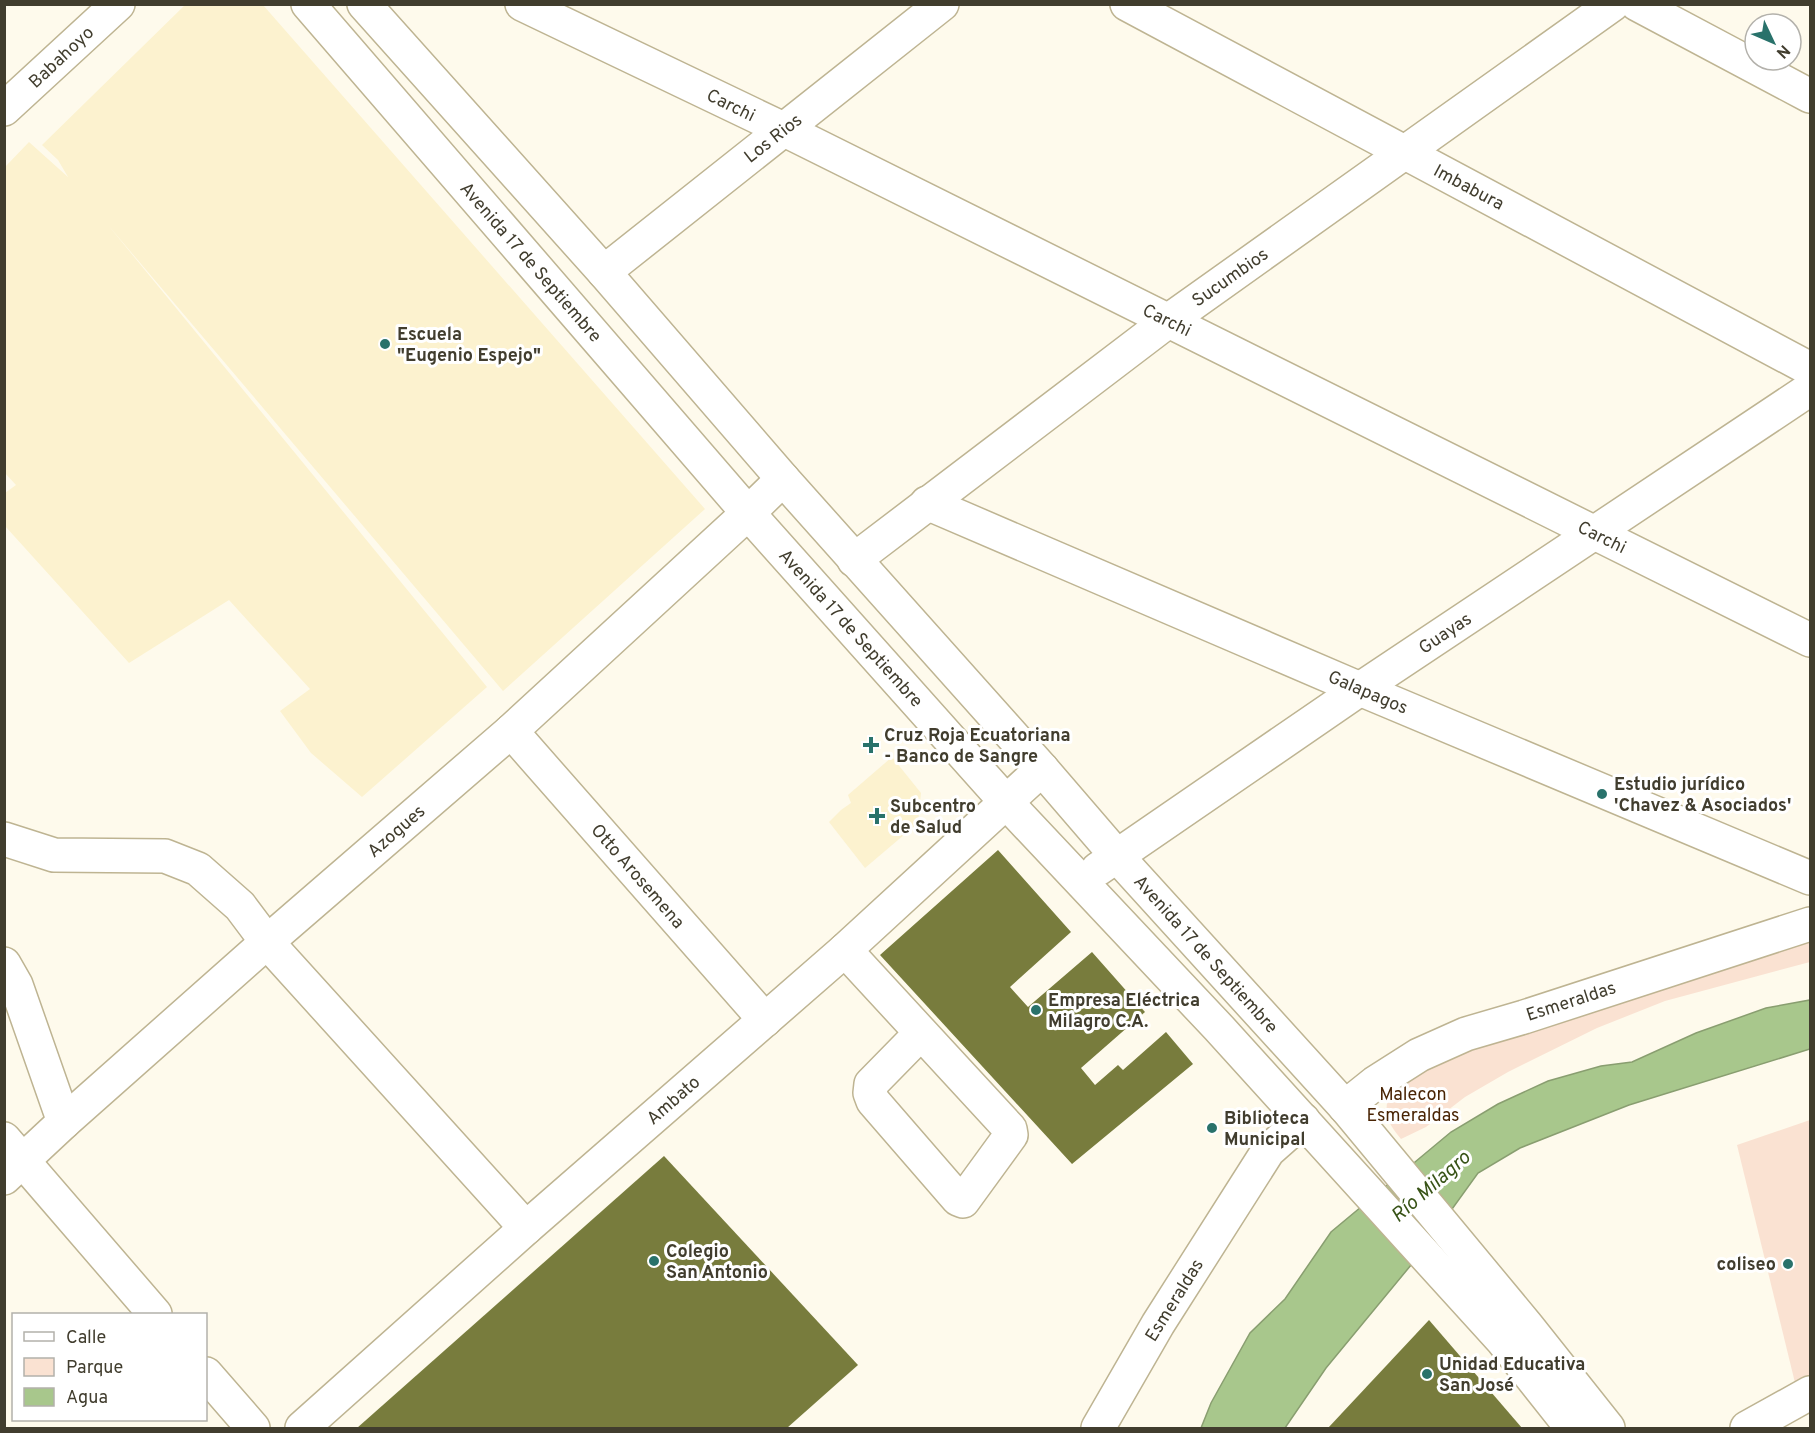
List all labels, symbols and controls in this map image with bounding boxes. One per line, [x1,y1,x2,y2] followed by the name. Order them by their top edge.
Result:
[1743,12,1803,72] north arrow
[25,22,100,94] street label: Babahoyo
[1771,40,1794,62] text: N
[702,85,759,128] street label: Carchi
[740,109,808,169] street label: Los Rios
[1429,160,1508,216] street label: Imbabura
[454,178,606,348] street label: Avenida 17 de Septiembre
[1188,244,1274,313] street label: Sucumbios
[1138,300,1195,343] street label: Carchi
[397,324,541,368] place label: Escuela "Eugenio Espejo"
[378,337,392,351] marker: Escuela "Eugenio Espejo"
[1573,517,1630,560] street label: Carchi
[773,545,927,713] street label: Avenida 17 de Septiembre
[1415,608,1477,660] street label: Guayas
[1324,666,1411,721] street label: Galapagos
[884,725,1071,769] place label: Cruz Roja Ecuatoriana - Banco de Sangre
[862,736,880,754] marker: Cruz Roja Ecuatoriana - Banco de Sangre
[1614,774,1791,818] place label: Estudio jurídico 'Chavez & Asociados'
[1595,787,1609,801] marker: Estudio jurídico 'Chavez & Asociados'
[890,796,976,840] place label: Subcentro de Salud
[363,801,431,864] street label: Azogues
[868,807,886,825] marker: Subcentro de Salud
[585,820,689,934] street label: Otto Arosemena
[1128,871,1282,1039] street label: Avenida 17 de Septiembre
[1524,977,1619,1028] street label: Esmeraldas
[1048,990,1200,1034] place label: Empresa Eléctrica Milagro C.A.
[1029,1003,1043,1017] marker: Empresa Eléctrica Milagro C.A.
[642,1072,706,1131] street label: Ambato
[1366,1084,1460,1128] park label: Malecon Esmeraldas
[1224,1108,1309,1152] place label: Biblioteca Municipal
[1205,1121,1219,1135] marker: Biblioteca Municipal
[1386,1146,1477,1229] water label: Río Milagro
[666,1241,768,1285] place label: Colegio San Antonio
[647,1254,661,1268] marker: Colegio San Antonio
[1717,1254,1776,1277] place label: coliseo
[1141,1255,1210,1346] street label: Esmeraldas
[1781,1257,1795,1271] marker: coliseo
[12,1313,207,1421] legend
[66,1327,106,1350] text: Calle
[1439,1354,1585,1398] place label: Unidad Educativa San José
[66,1357,123,1380] text: Parque
[1420,1367,1434,1381] marker: Unidad Educativa San José
[66,1387,108,1410] text: Agua

